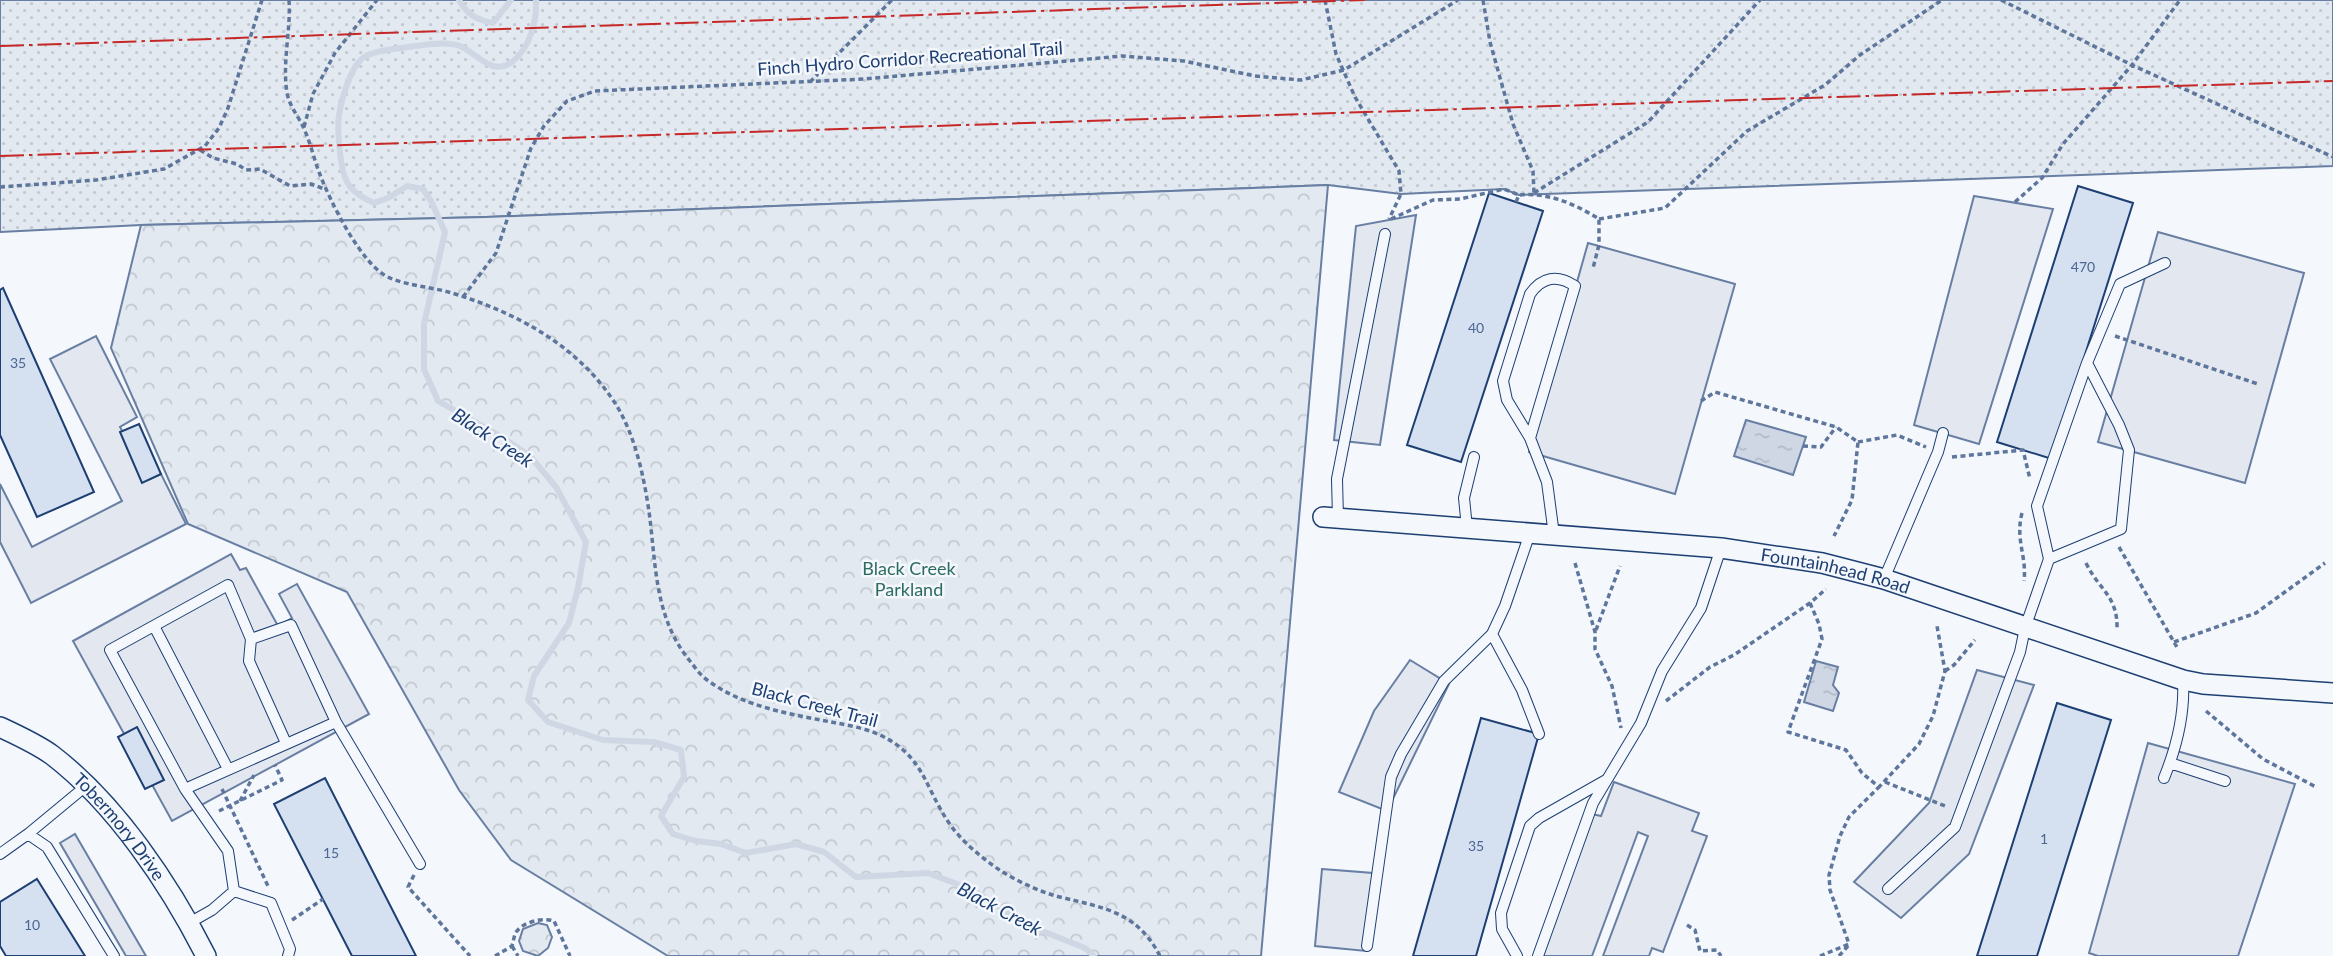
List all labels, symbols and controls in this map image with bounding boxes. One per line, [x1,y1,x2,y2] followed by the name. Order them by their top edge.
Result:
[756,36,1064,80] street label: Finch Hydro Corridor Recreational Trail
[2071,258,2095,275] house number: 470
[1468,319,1484,336] house number: 40
[10,354,26,371] house number: 35
[448,402,539,472] water label: Black Creek
[1759,543,1913,598] street label: Fountainhead Road
[862,557,957,600] park label: Black Creek Parkland
[749,677,881,731] street label: Black Creek Trail
[69,768,170,884] street label: Tobermory Drive
[2040,830,2048,847] house number: 1
[1468,837,1484,854] house number: 35
[323,844,339,861] house number: 15
[954,876,1047,940] water label: Black Creek
[24,916,40,933] house number: 10

